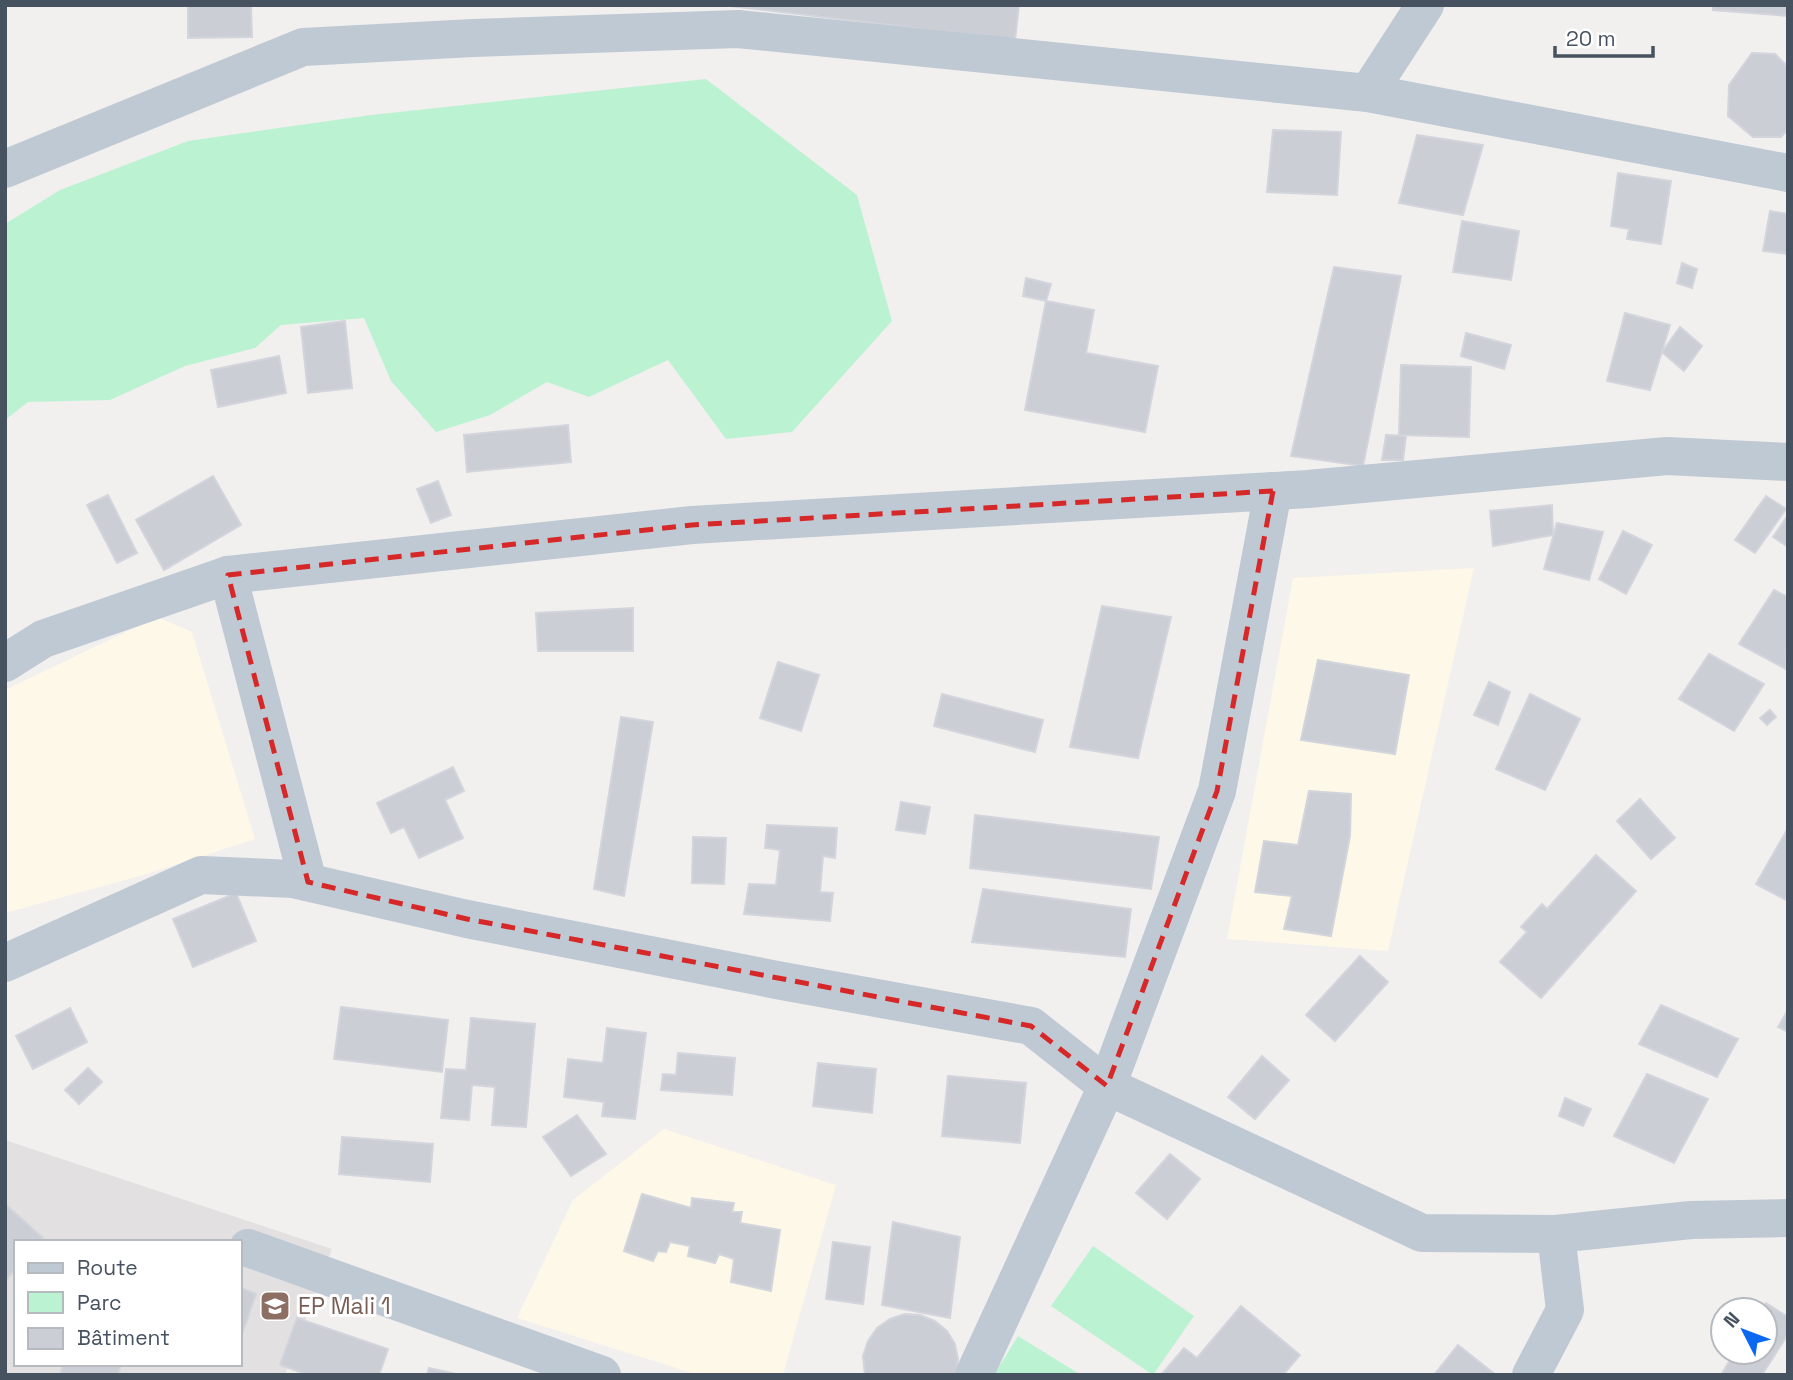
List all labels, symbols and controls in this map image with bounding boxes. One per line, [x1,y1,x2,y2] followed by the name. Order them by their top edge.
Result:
[1555,14,1653,58] scale bar
[1566,25,1616,52] text: 20 m
[14,1240,242,1366] legend
[77,1254,138,1281] text: Route
[77,1289,122,1316] text: Parc
[258,1289,292,1323] school or university icon: EP Mali 1
[298,1291,391,1321] place label: EP Mali 1
[1709,1296,1779,1366] north arrow
[1718,1307,1745,1333] text: N
[77,1324,170,1351] text: Bâtiment

